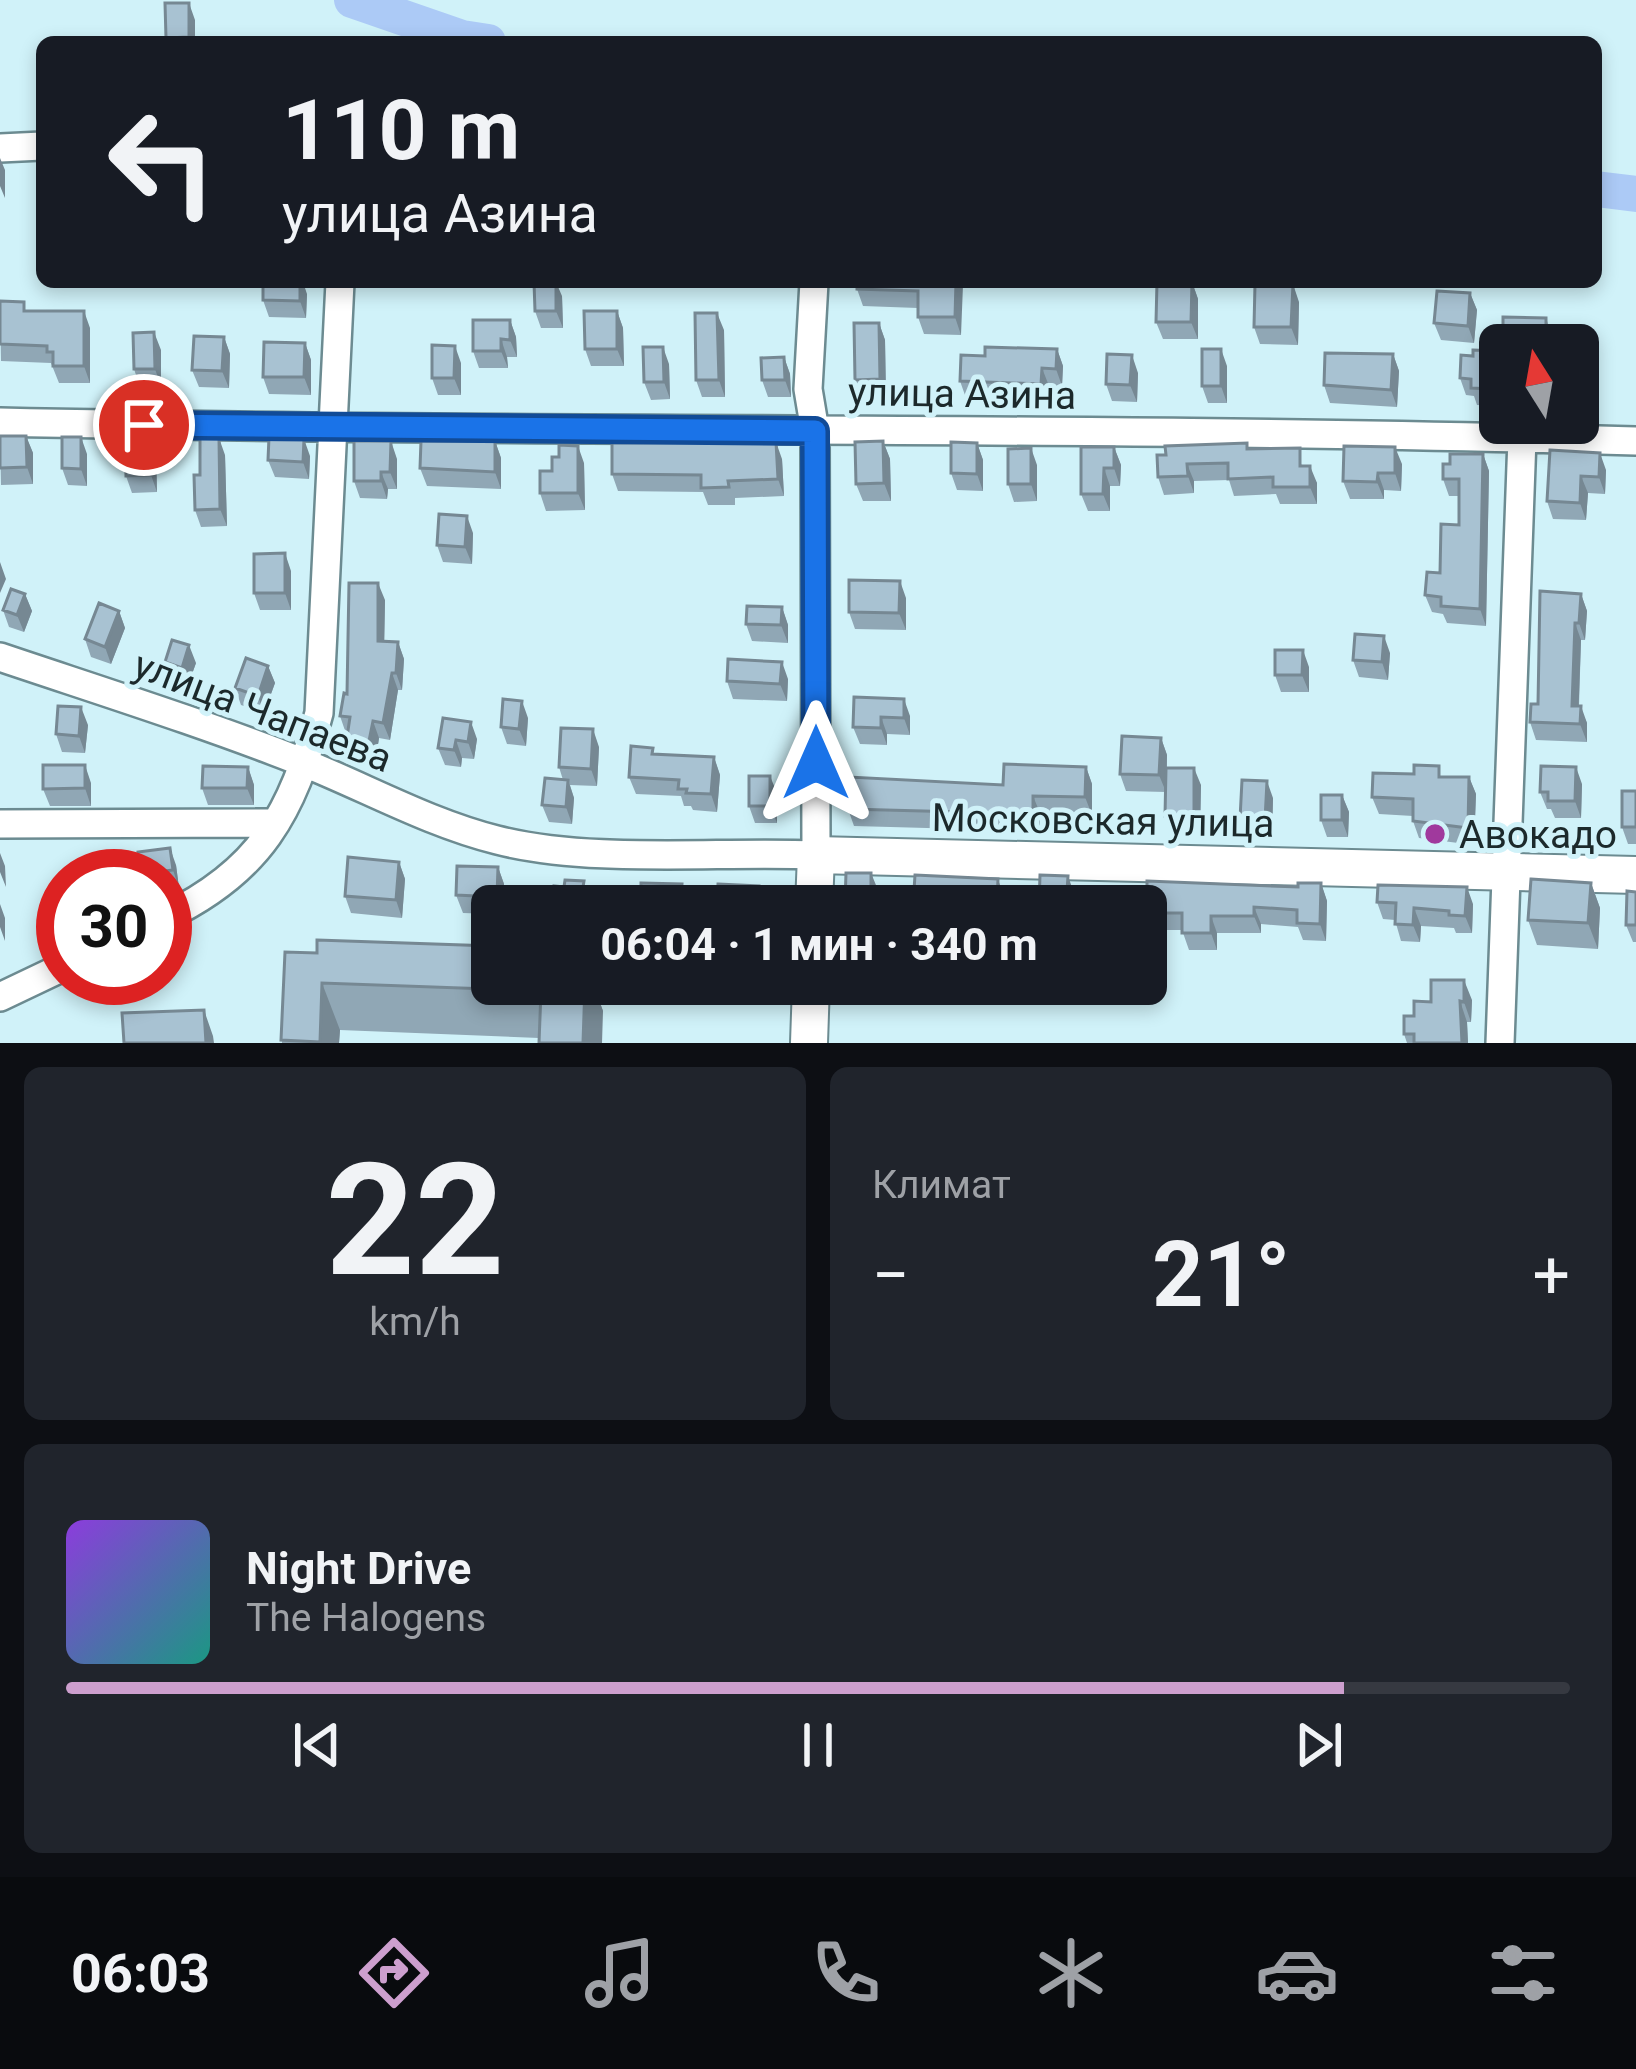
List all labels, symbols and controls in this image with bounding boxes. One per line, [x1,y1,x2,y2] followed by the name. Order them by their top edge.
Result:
[282,81,520,180] text: 110 m
[84,84,240,240] icon: left
[282,182,598,245] text: улица Азина
[1479,324,1599,444] north arrow
[1479,324,1599,444] map controls
[847,369,1076,419] street label: улица Азина
[93,374,195,476] pin
[111,392,177,458] icon: arrive
[127,642,398,782] street label: улица Чапаева
[753,700,879,826] position arrow
[931,795,1275,847] street label: Московская улица
[1459,812,1617,858] place label: Авокадо
[1422,821,1448,847] marker: Авокадо
[36,849,192,1005] speed limit sign: 30
[600,918,1038,971] text: 06:04 · 1 мин · 340 m
[325,1129,505,1312] text: 22
[872,1162,1011,1208] text: Климат
[1152,1223,1290,1328] text: 21°
[872,1237,910,1314] text: −
[1533,1237,1570,1314] text: +
[369,1299,461,1345] text: km/h
[246,1542,471,1595] text: Night Drive
[246,1595,486,1641] text: The Halogens
[284,1712,350,1778] icon: previous
[785,1712,851,1778] icon: pause
[1286,1712,1352,1778] icon: next
[352,1931,436,2015] icon: directions
[578,1931,662,2015] icon: music
[804,1931,888,2015] icon: phone
[1029,1931,1113,2015] icon: climate
[1255,1931,1339,2015] icon: car
[1481,1931,1565,2015] icon: filters
[71,1942,210,2005] text: 06:03

